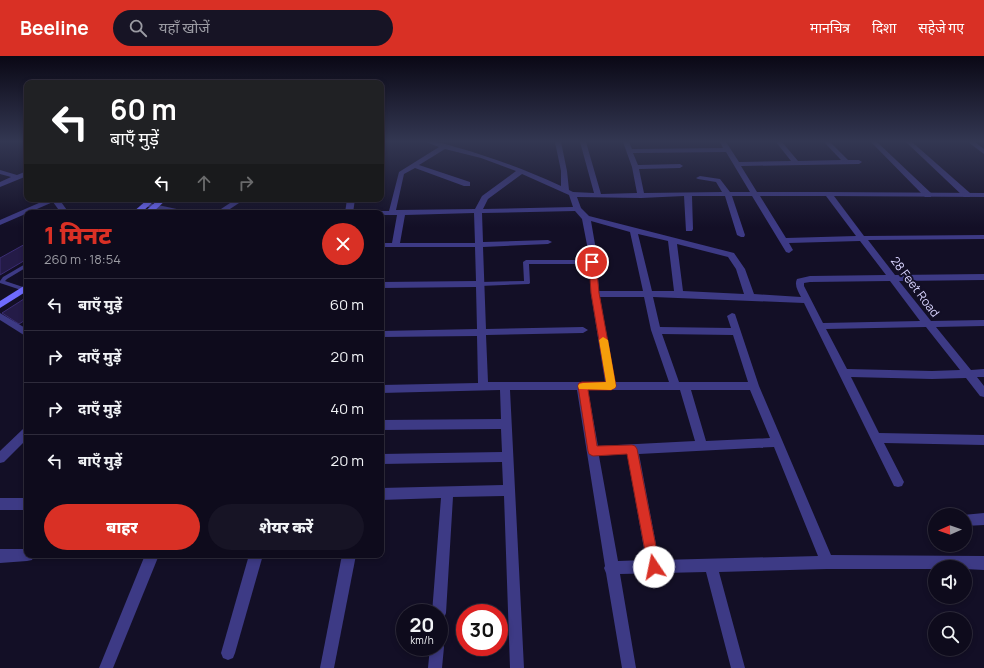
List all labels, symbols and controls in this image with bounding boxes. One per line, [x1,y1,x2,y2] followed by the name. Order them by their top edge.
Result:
[113,10,393,46] search box
[20,15,89,41] text: Beeline
[127,17,149,39] icon: search
[159,17,210,38] text: यहाँ खोजें
[810,18,850,37] text: मानचित्र
[872,18,896,37] text: दिशा
[918,18,964,37] text: सहेजे गए
[110,90,177,128] text: 60 m
[44,96,96,148] icon: left
[110,126,159,150] text: बाएँ मुड़ें
[151,172,173,194] icon: left
[193,172,215,194] icon: ahead
[235,172,257,194] icon: right
[44,218,111,251] text: 1 मिनट
[322,223,364,265] button: close
[575,245,609,279] pin
[44,250,121,268] text: 260 m · 18:54
[581,251,603,273] icon: arrive
[887,253,944,320] street label: 28 Feet Road
[44,294,66,316] icon: left
[78,294,122,315] text: बाएँ मुड़ें
[330,294,364,315] text: 60 m
[44,346,66,368] icon: right
[78,346,121,367] text: दाएँ मुड़ें
[331,346,364,367] text: 20 m
[44,398,66,420] icon: right
[78,398,121,419] text: दाएँ मुड़ें
[330,398,364,419] text: 40 m
[44,450,66,472] icon: left
[78,450,122,471] text: बाएँ मुड़ें
[331,450,364,471] text: 20 m
[44,504,200,550] button: बाहर
[208,504,364,550] button: शेयर करें
[928,508,972,552] north arrow
[928,508,972,656] map controls
[633,546,675,588] position arrow
[928,560,972,604] button: sound
[456,604,508,656] speed limit sign: 30
[409,611,435,638] text: 20
[928,612,972,656] button: search
[410,633,434,647] text: km/h

